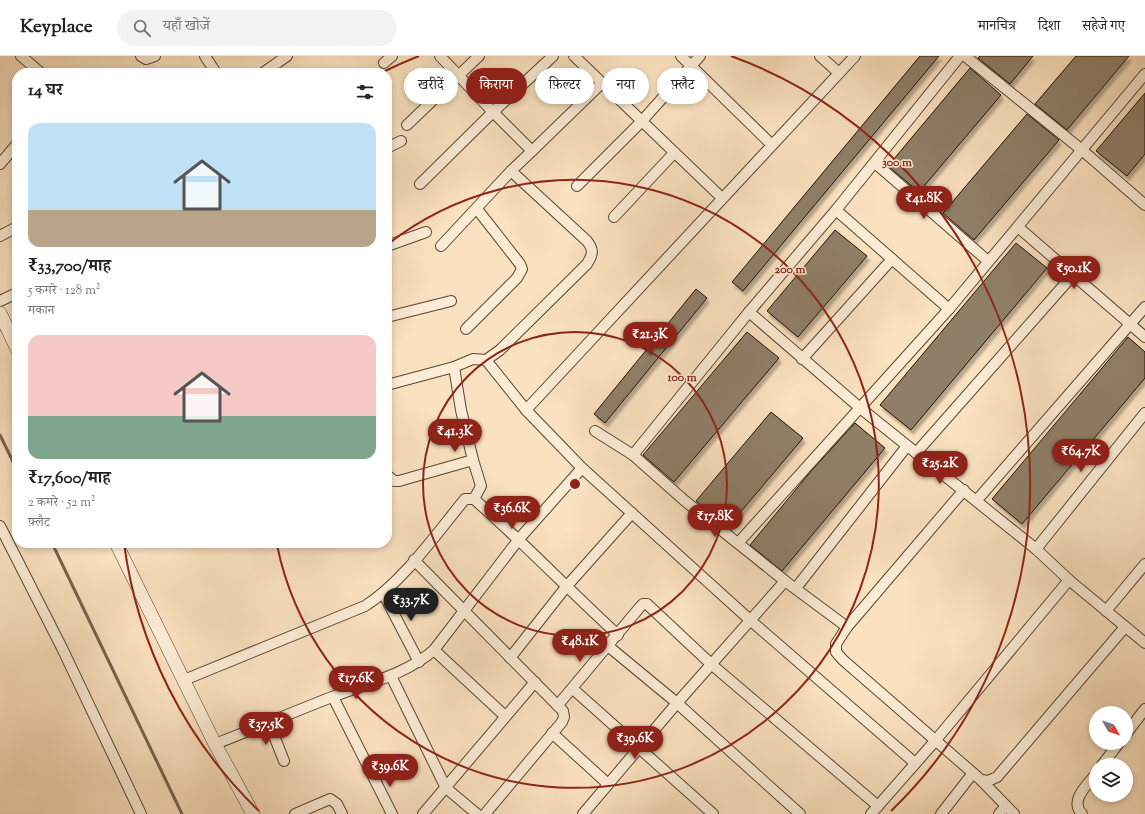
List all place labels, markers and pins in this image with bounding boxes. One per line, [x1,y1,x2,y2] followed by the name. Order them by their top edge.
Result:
[891,186,957,220] pin: ₹41.8K
[1041,256,1107,290] pin: ₹50.1K
[617,322,683,356] pin: ₹21.3K
[422,419,488,453] pin: ₹41.3K
[1048,439,1114,473] pin: ₹64.7K
[907,451,973,485] pin: ₹25.2K
[568,477,582,491] centre of rings
[479,496,545,530] pin: ₹36.6K
[682,504,748,538] pin: ₹17.8K
[378,588,444,622] pin: ₹33.7K
[547,629,613,663] pin: ₹48.1K
[323,666,389,700] pin: ₹17.6K
[233,712,299,746] pin: ₹37.5K
[602,726,668,760] pin: ₹39.6K
[357,754,423,788] pin: ₹39.6K

